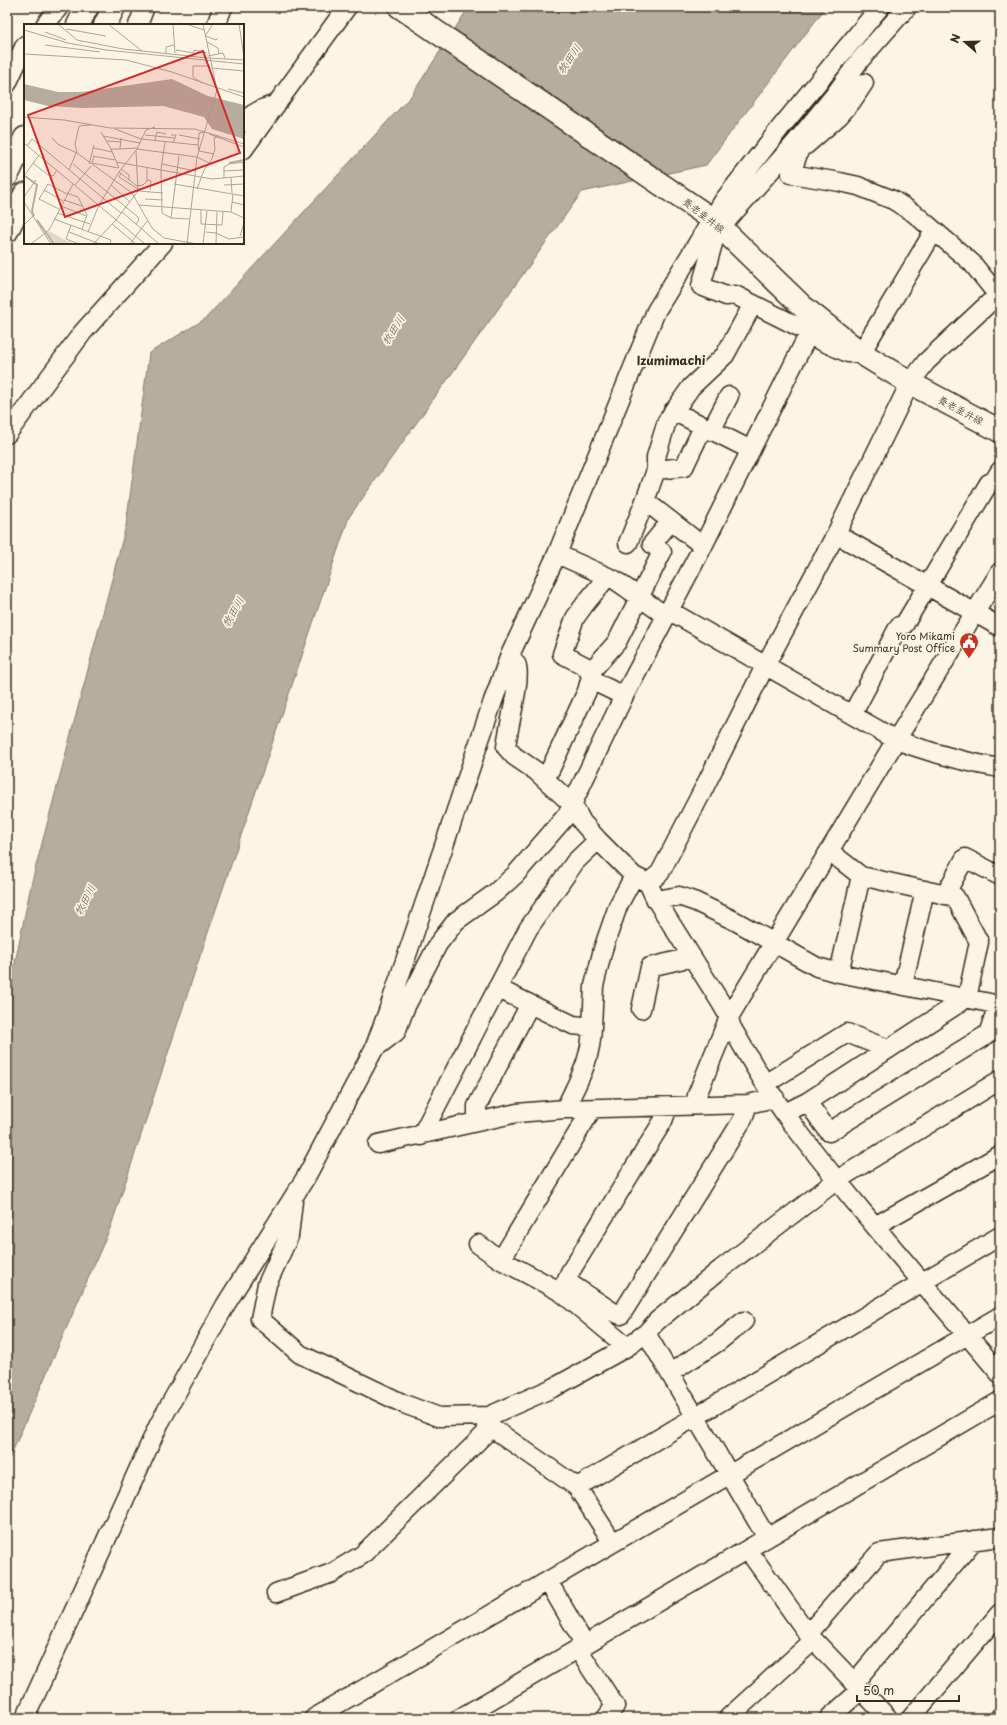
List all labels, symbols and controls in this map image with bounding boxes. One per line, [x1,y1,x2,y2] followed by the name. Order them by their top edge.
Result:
[945,22,985,62] north arrow
[24,24,244,244] inset map
[946,31,965,45] text: N
[552,40,585,77] water label: 牧田川
[680,193,729,236] street label: 養老垂井線
[377,311,409,348] water label: 牧田川
[637,351,706,369] district label: Izumimachi
[936,391,987,428] street label: 養老垂井線
[217,593,248,630] water label: 牧田川
[852,628,955,656] place label: Yoro Mikami Summary Post Office
[958,631,980,659] public building icon: Yoro Mikami Summary Post Office
[69,881,100,918] water label: 牧田川
[857,1677,959,1703] scale bar
[863,1681,894,1699] text: 50 m

